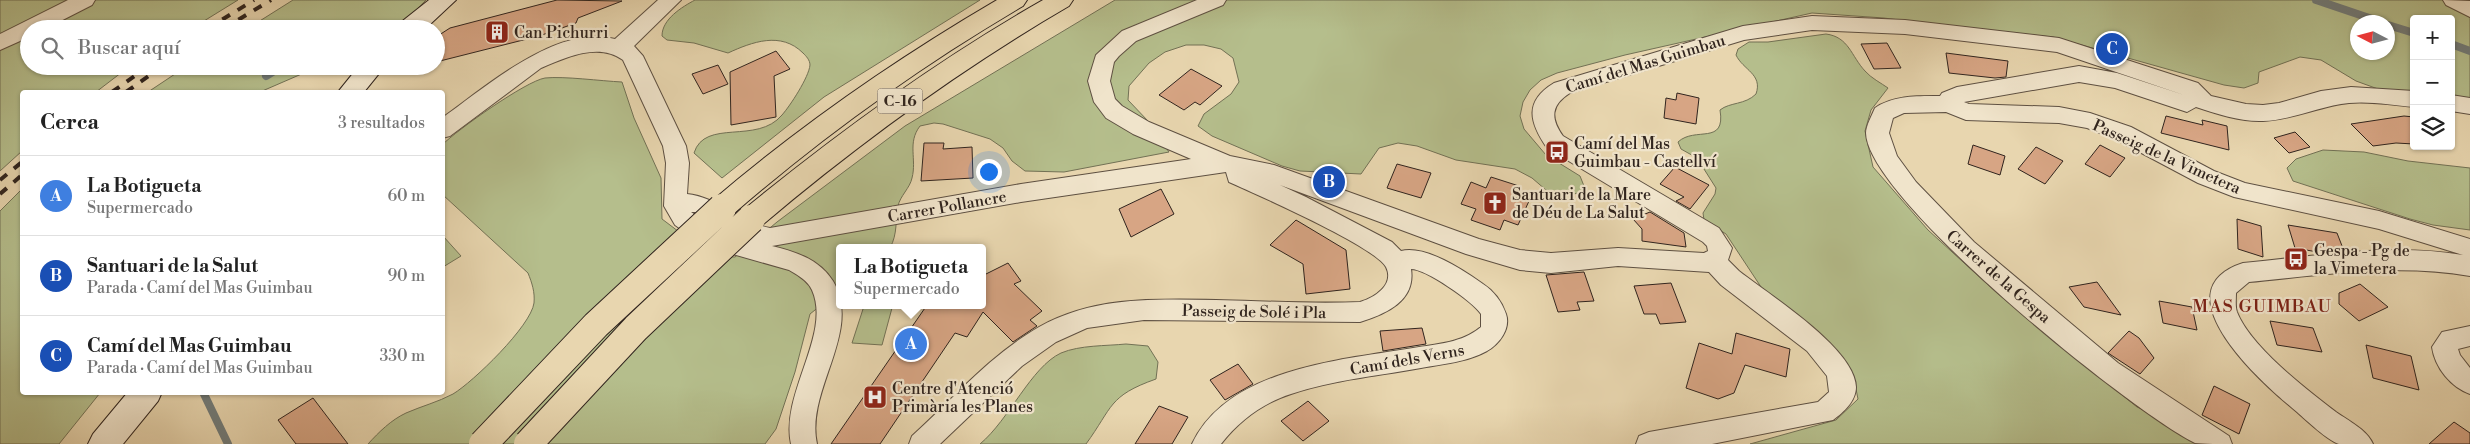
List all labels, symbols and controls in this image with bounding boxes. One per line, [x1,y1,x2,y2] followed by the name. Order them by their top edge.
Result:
[2350,15,2395,60] north arrow
[2410,15,2455,150] map controls
[2410,15,2455,60] button: +
[484,19,510,45] building icon: Can Pichurri
[20,20,445,75] search box
[514,23,609,43] place label: Can Pichurri
[1563,30,1728,98] street label: Camí del Mas Guimbau
[2096,30,2128,68] pin: C
[38,34,66,62] icon: search
[78,36,180,60] text: Buscar aquí
[2410,60,2455,105] button: −
[878,88,922,114] road number: C-16
[2410,105,2455,150] button: layers
[40,110,99,136] text: Cerca
[338,113,425,133] text: 3 resultados
[2089,115,2245,199] street label: Passeig de la Vimetera
[1574,134,1717,172] place label: Camí del Mas Guimbau - Castellví
[1544,139,1570,165] bus stop icon: Camí del Mas Guimbau - Castellví
[976,159,1002,185] your location
[1313,163,1345,201] pin: B
[87,174,201,198] text: La Botigueta
[1512,185,1651,223] place label: Santuari de la Mare de Déu de La Salut
[50,186,62,206] text: A
[387,186,425,206] text: 60 m
[886,187,1008,227] street label: Carrer Pollancre
[1482,190,1508,216] church icon: Santuari de la Mare de Déu de La Salut
[87,198,193,218] text: Supermercado
[1942,226,2055,328] street label: Carrer de la Gespa
[2314,241,2410,279] place label: Gespa - Pg de la Vimetera
[836,244,986,309] popup
[2283,246,2309,272] bus stop icon: Gespa - Pg de la Vimetera
[87,254,258,278] text: Santuari de la Salut
[854,255,968,279] text: La Botigueta
[50,266,62,286] text: B
[387,266,425,286] text: 90 m
[87,278,313,298] text: Parada · Camí del Mas Guimbau
[854,279,960,299] text: Supermercado
[2192,295,2332,318] district label: MAS GUIMBAU
[1182,301,1327,323] street label: Passeig de Solé i Pla
[895,325,927,363] pin: A
[87,334,292,358] text: Camí del Mas Guimbau
[1348,340,1466,380] street label: Camí dels Verns
[50,346,62,366] text: C
[379,346,425,366] text: 330 m
[87,358,313,378] text: Parada · Camí del Mas Guimbau
[892,379,1033,417] place label: Centre d'Atenció Primària les Planes
[862,384,888,410] hospital icon: Centre d'Atenció Primària les Planes

